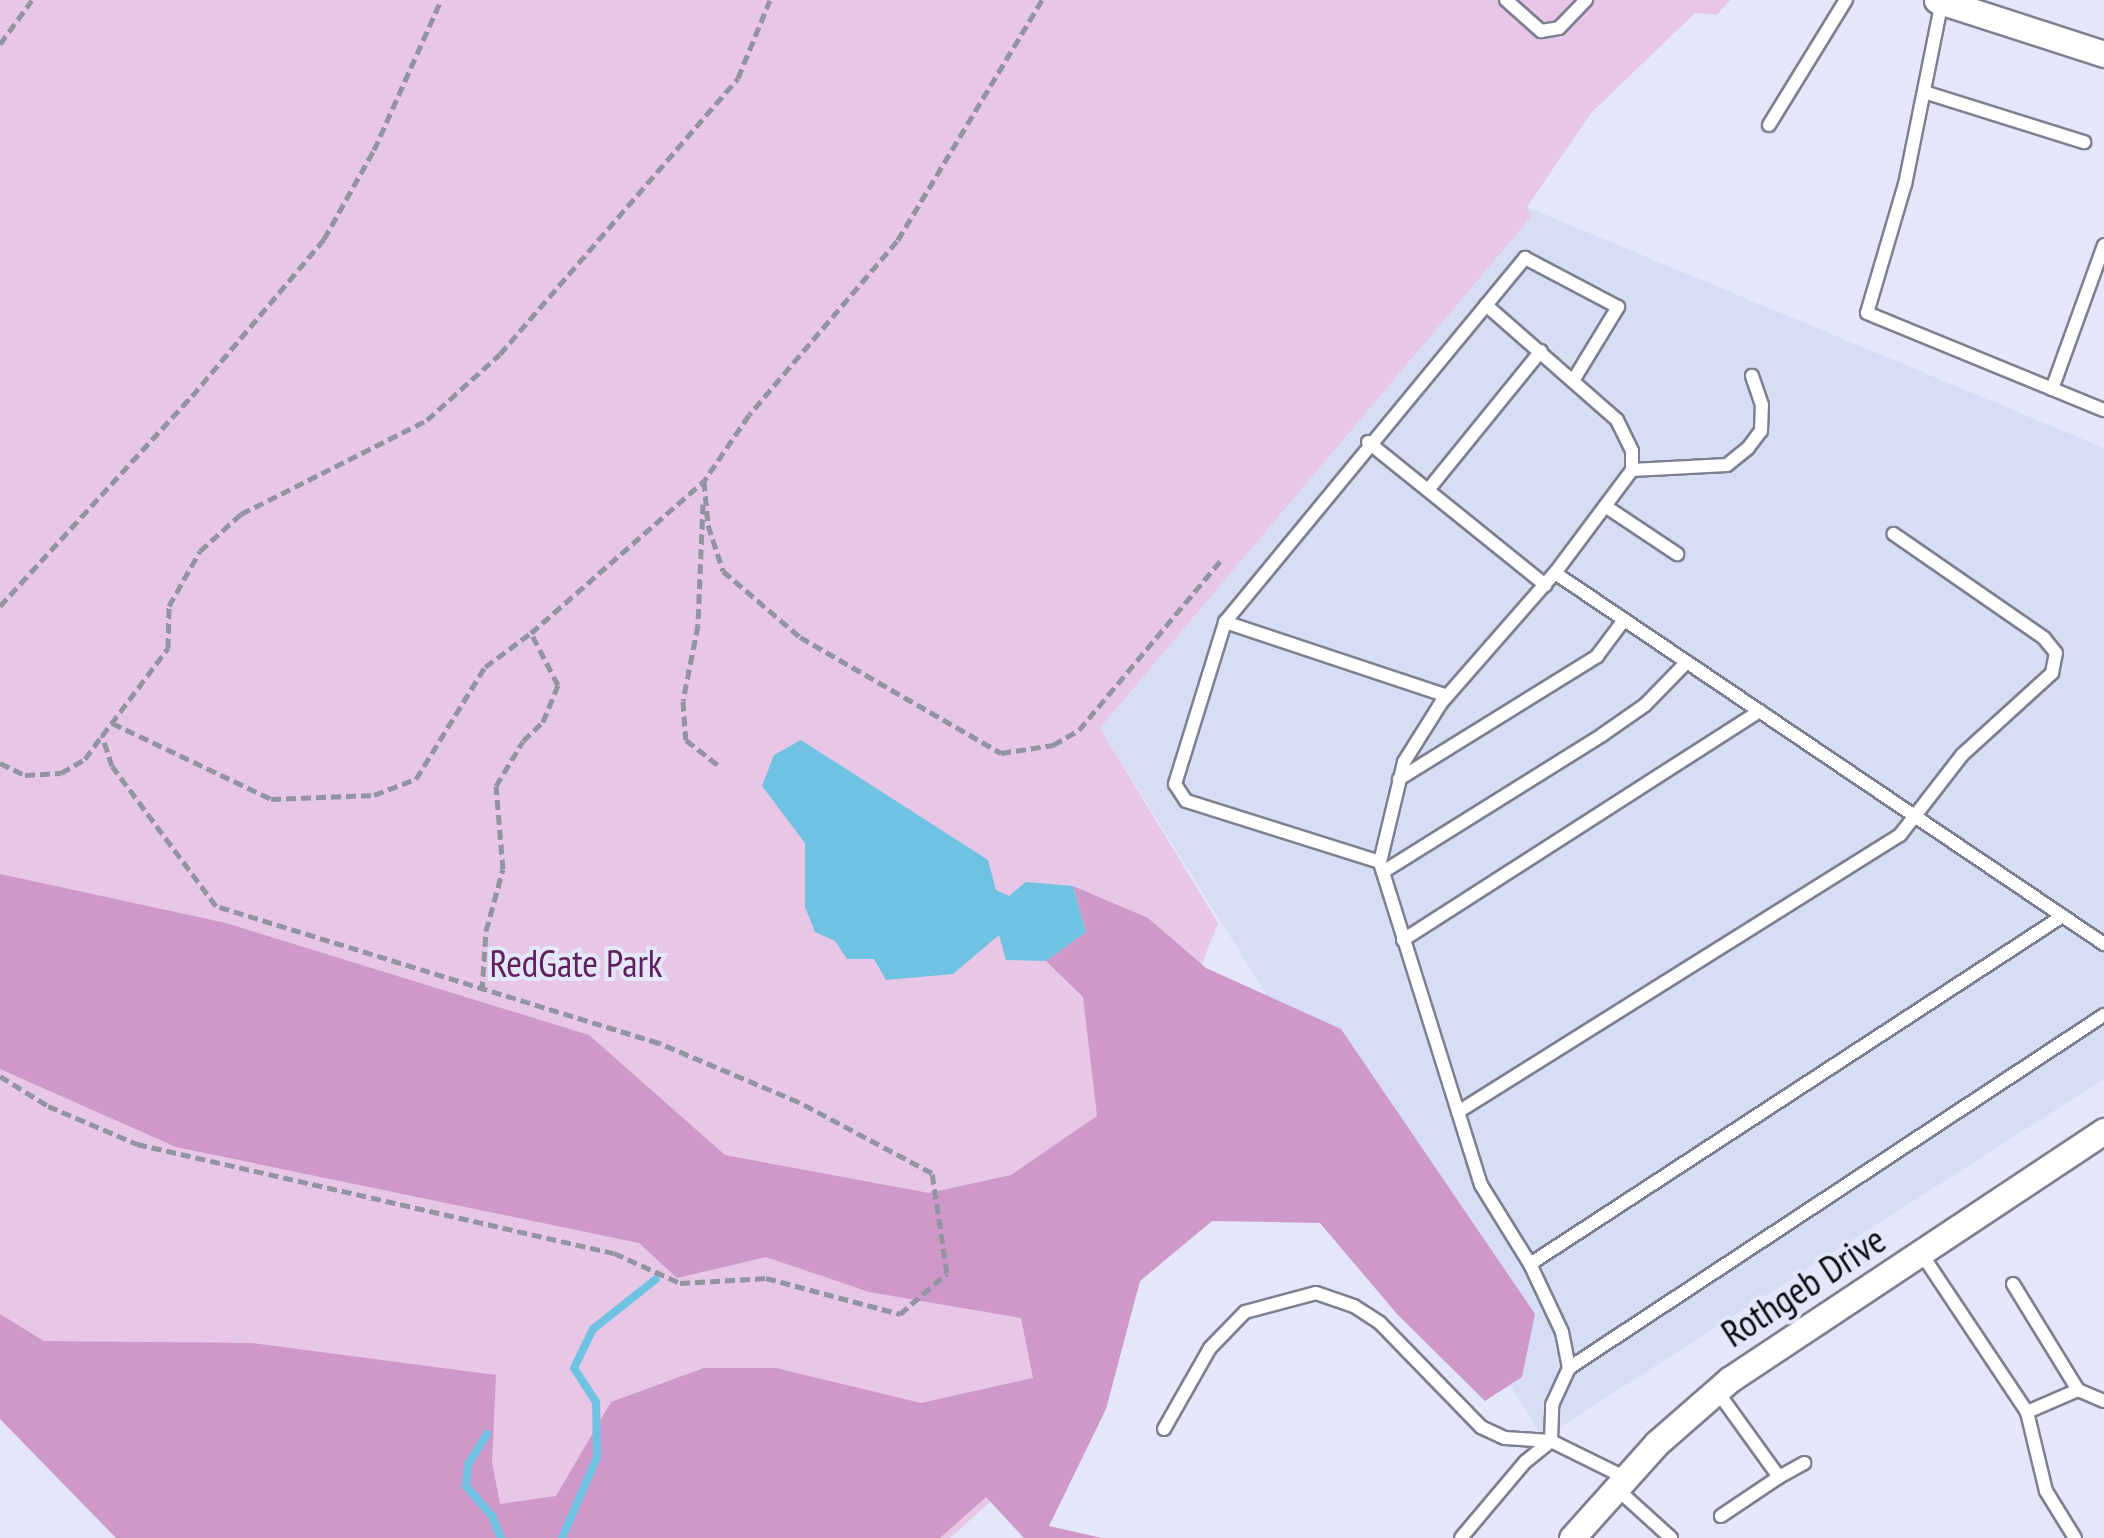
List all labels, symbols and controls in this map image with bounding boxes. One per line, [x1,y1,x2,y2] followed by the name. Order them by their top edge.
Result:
[489,940,663,986] park label: RedGate Park
[1713,1216,1893,1356] street label: Rothgeb Drive

